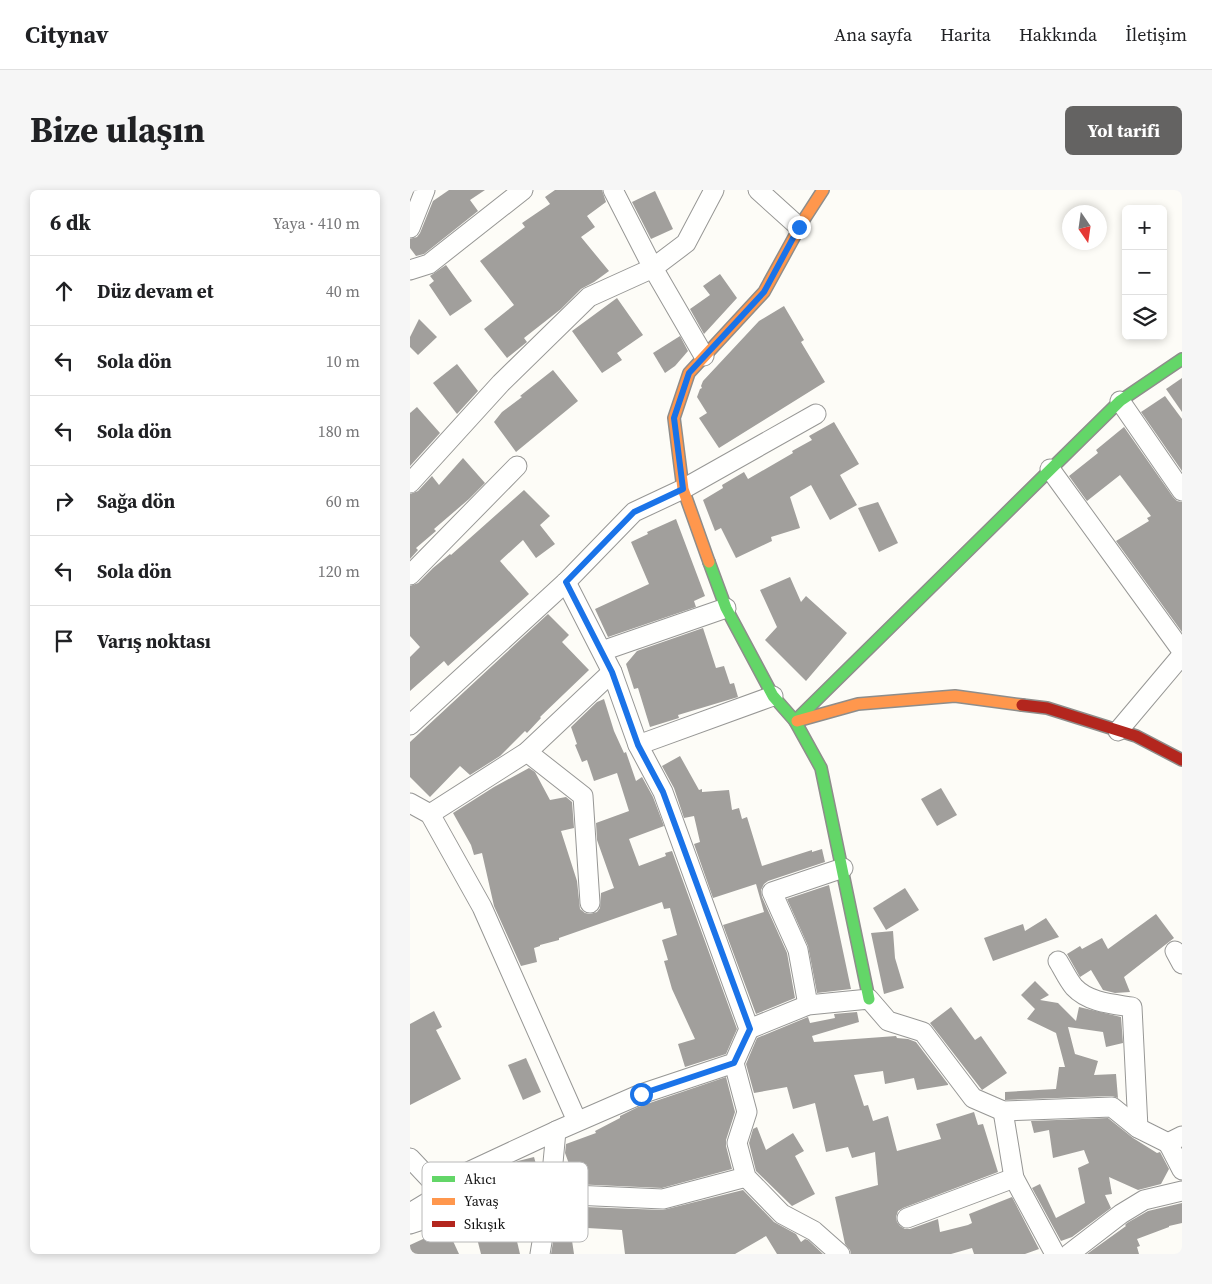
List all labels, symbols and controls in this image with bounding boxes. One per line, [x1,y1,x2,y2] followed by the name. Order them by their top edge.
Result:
[25,18,109,51] text: Citynav
[834,22,912,47] text: Ana sayfa
[940,22,991,47] text: Harita
[1019,22,1097,47] text: Hakkında
[1125,22,1187,47] text: İletişim
[30,106,205,154] text: Bize ulaşın
[1065,106,1182,155] button: Yol tarifi
[1062,205,1107,250] north arrow
[1122,205,1167,340] map controls
[1122,205,1167,250] button: +
[50,208,91,237] text: 6 dk
[273,212,360,234] text: Yaya · 410 m
[788,216,811,239] route end
[1122,250,1167,295] button: −
[50,277,78,305] icon: ahead
[97,278,214,304] text: Düz devam et
[326,280,360,302] text: 40 m
[1122,295,1167,340] button: layers
[50,347,78,375] icon: left
[97,348,172,374] text: Sola dön
[326,350,360,372] text: 10 m
[50,417,78,445] icon: left
[97,418,172,444] text: Sola dön
[318,420,360,442] text: 180 m
[50,487,78,515] icon: right
[97,488,175,514] text: Sağa dön
[326,490,360,512] text: 60 m
[50,557,78,585] icon: left
[97,558,172,584] text: Sola dön
[318,560,360,582] text: 120 m
[50,627,78,655] icon: arrive
[97,628,211,654] text: Varış noktası
[630,1083,653,1106] route start
[422,1162,588,1242] legend
[464,1169,496,1189] text: Akıcı
[464,1191,499,1211] text: Yavaş
[464,1214,505,1234] text: Sıkışık

